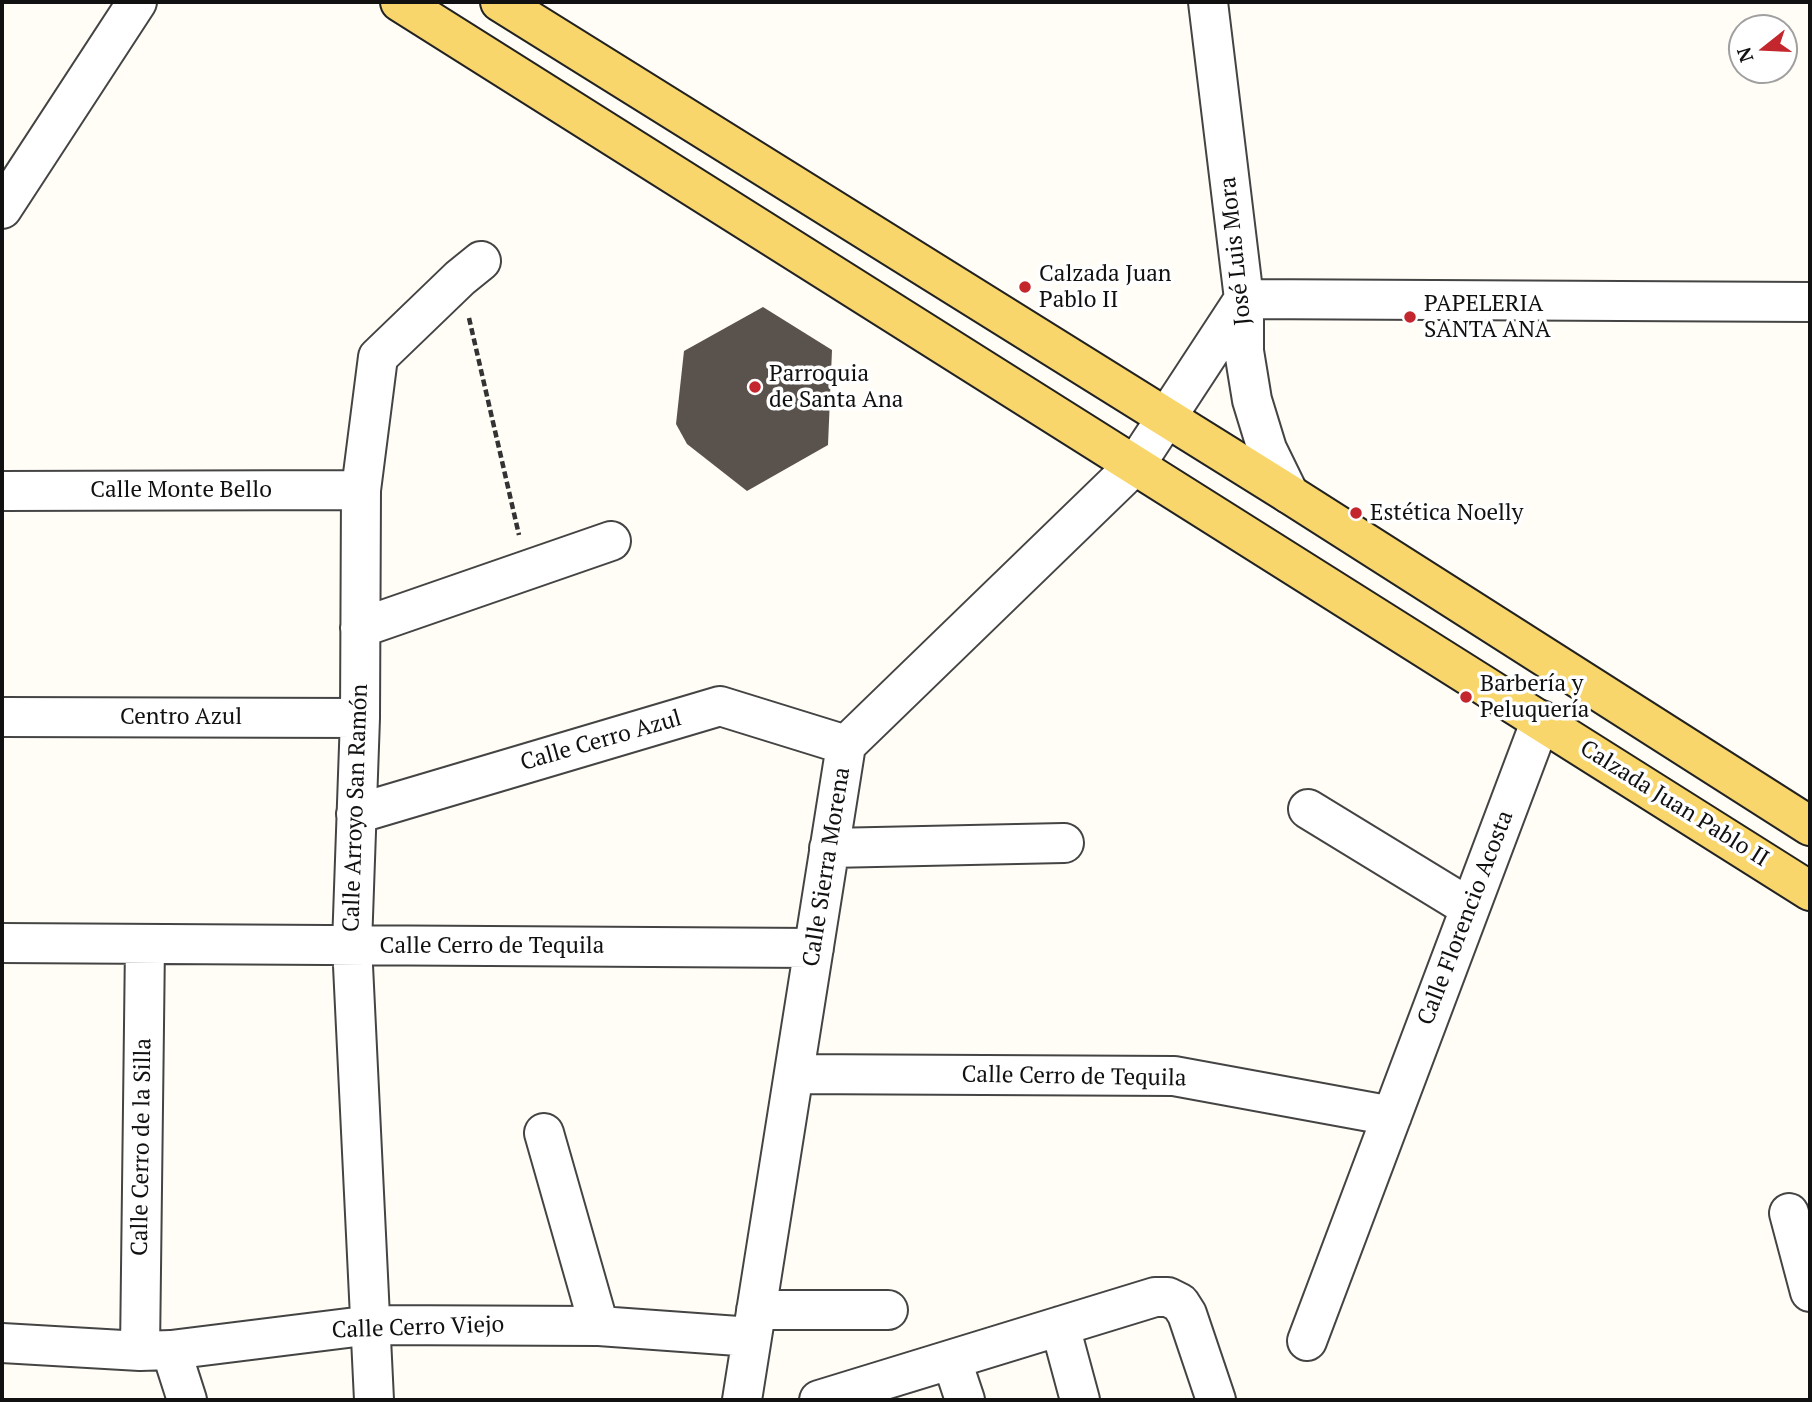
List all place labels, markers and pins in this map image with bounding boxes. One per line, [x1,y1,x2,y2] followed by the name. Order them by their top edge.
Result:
[1039,260,1171,314] place label: Calzada Juan Pablo II
[1017,279,1033,295] marker: Calzada Juan Pablo II
[1424,290,1551,344] place label: PAPELERIA SANTA ANA
[1402,309,1418,325] marker: PAPELERIA SANTA ANA
[769,360,903,414] place label: Parroquia de Santa Ana
[747,379,763,395] marker: Parroquia de Santa Ana
[1370,499,1523,527] place label: Estética Noelly
[1348,505,1364,521] marker: Estética Noelly
[1480,670,1589,724] place label: Barbería y Peluquería
[1458,689,1474,705] marker: Barbería y Peluquería

